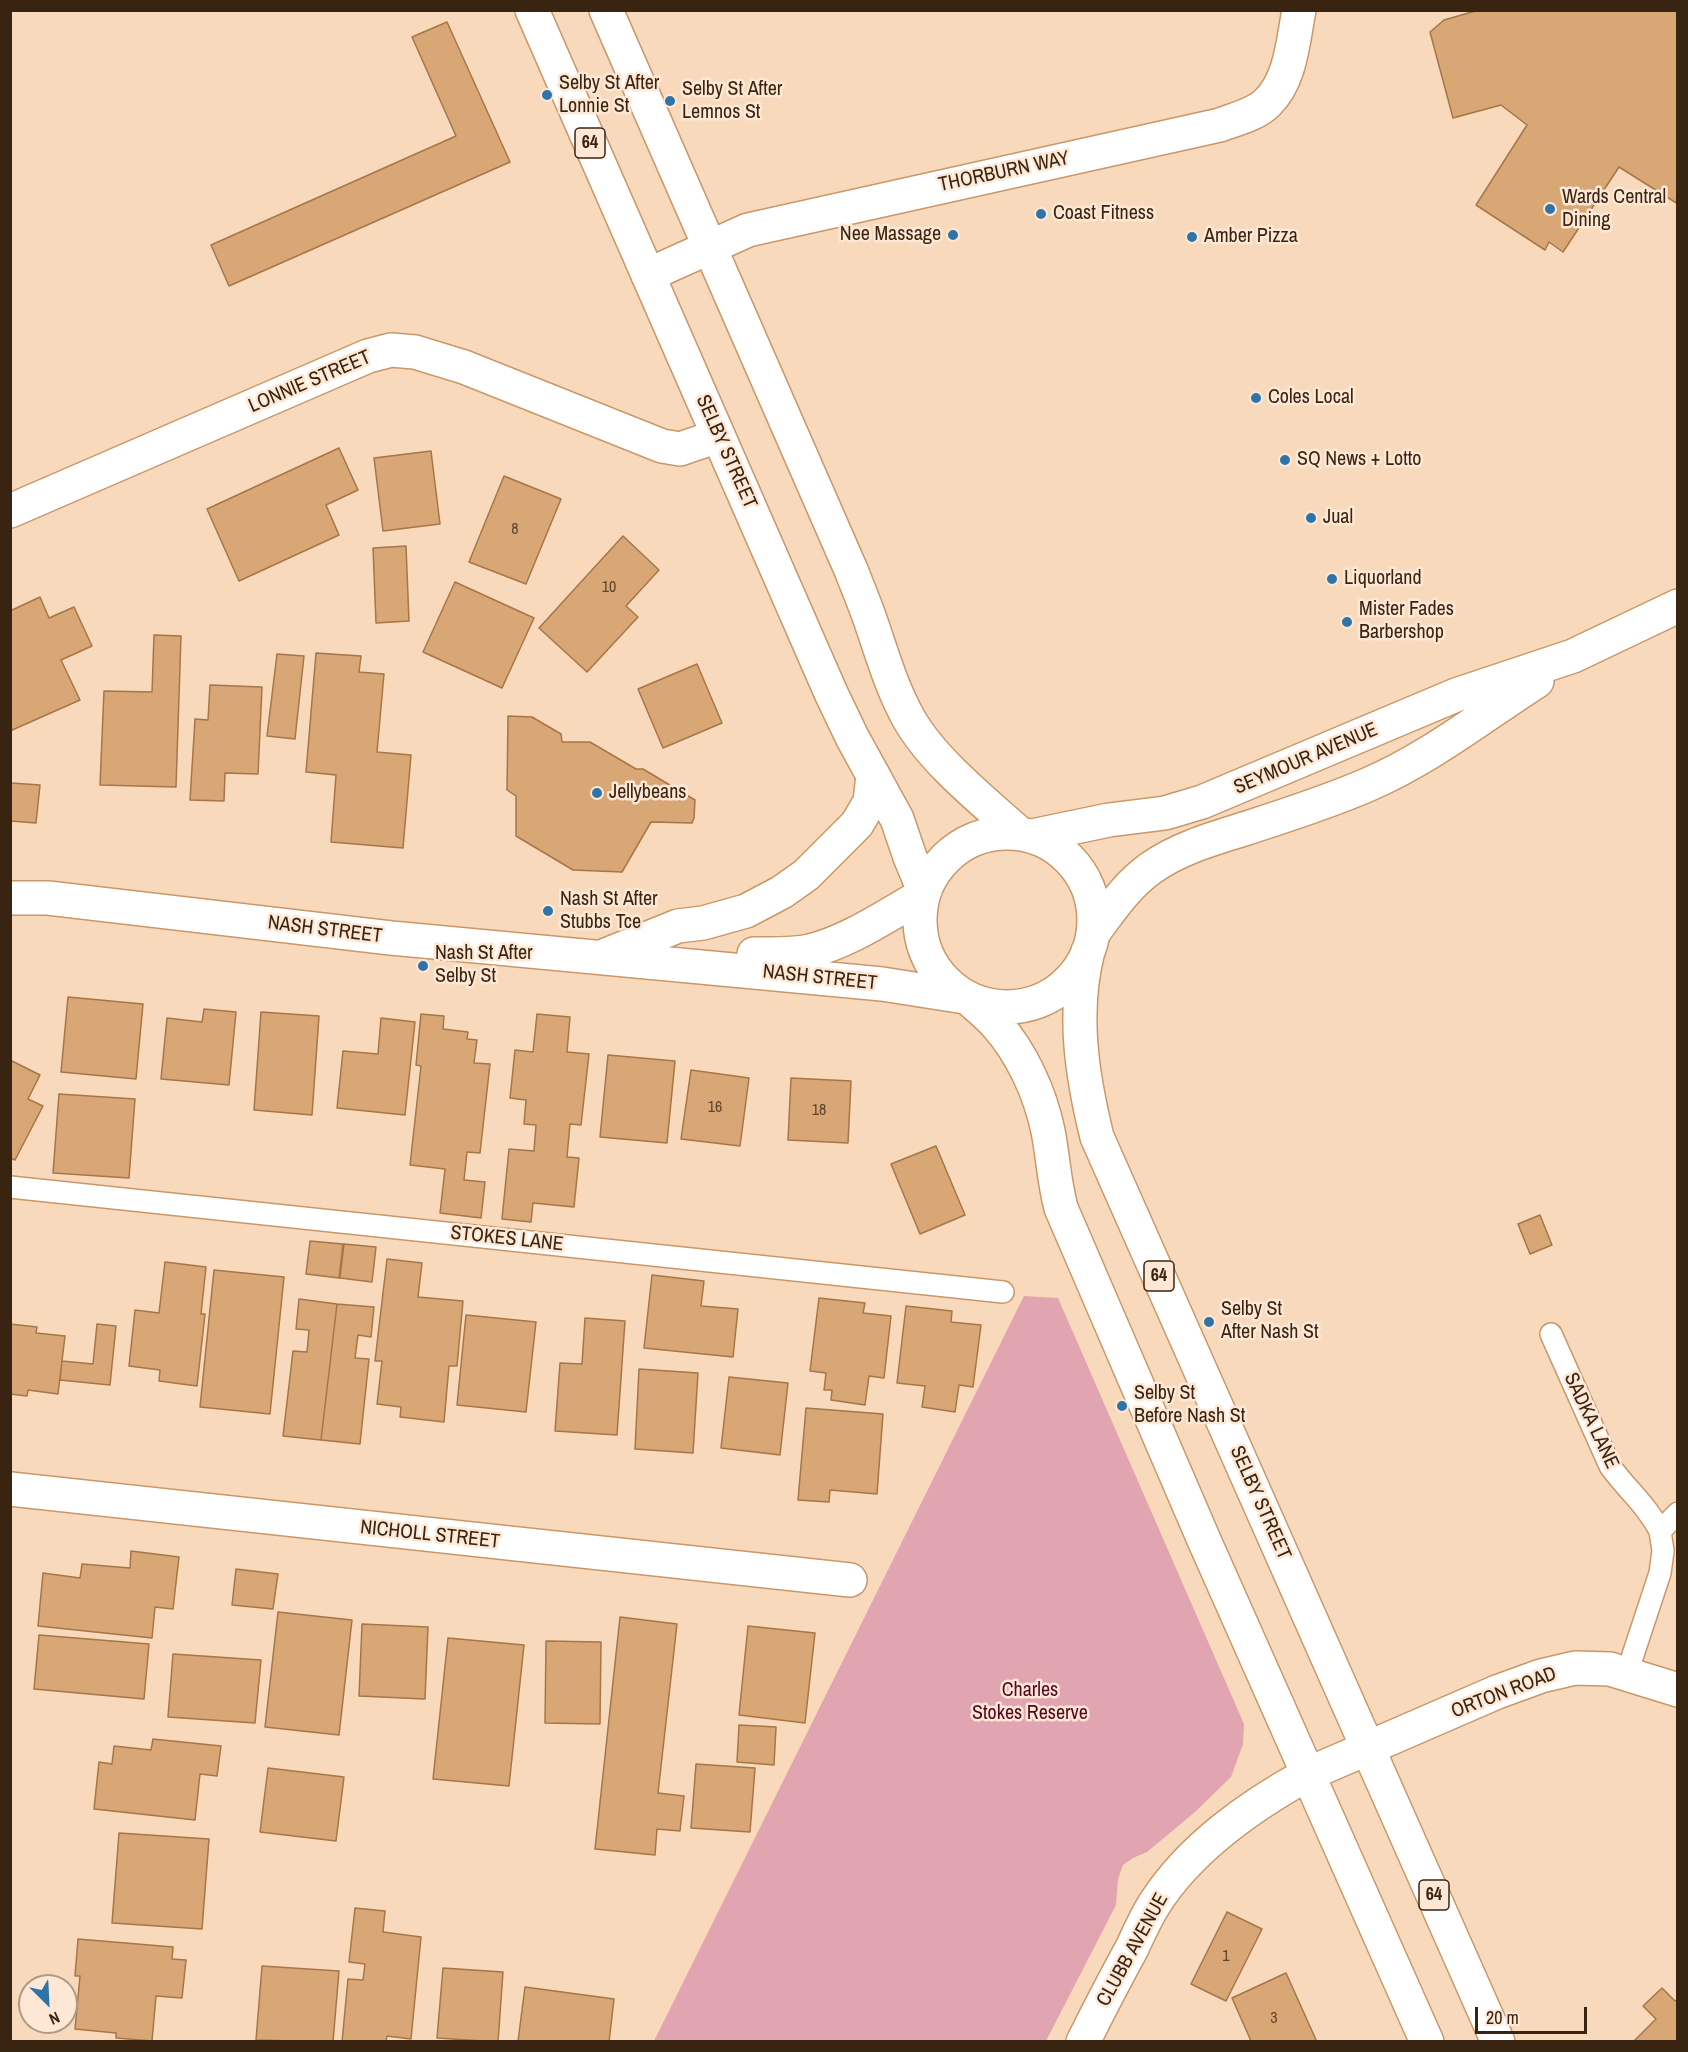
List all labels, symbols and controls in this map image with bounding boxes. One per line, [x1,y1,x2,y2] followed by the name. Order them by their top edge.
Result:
[559,72,659,119] place label: Selby St After Lonnie St
[682,78,782,125] place label: Selby St After Lemnos St
[540,88,554,102] marker: Selby St After Lonnie St
[663,94,677,108] marker: Selby St After Lemnos St
[575,128,605,158] road number: 64
[936,146,1072,198] street label: THORBURN WAY
[1562,186,1666,233] place label: Wards Central Dining
[1053,202,1154,226] place label: Coast Fitness
[1543,202,1557,216] marker: Wards Central Dining
[1034,207,1048,221] marker: Coast Fitness
[840,223,941,247] place label: Nee Massage
[1204,225,1298,249] place label: Amber Pizza
[946,228,960,242] marker: Nee Massage
[1185,230,1199,244] marker: Amber Pizza
[245,345,375,419] street label: LONNIE STREET
[1268,386,1354,410] place label: Coles Local
[690,391,762,513] street label: SELBY STREET
[1249,391,1263,405] marker: Coles Local
[1297,448,1421,472] place label: SQ News + Lotto
[1278,453,1292,467] marker: SQ News + Lotto
[1323,506,1353,530] place label: Jual
[1304,511,1318,525] marker: Jual
[511,520,519,540] house number: 8
[1344,567,1421,591] place label: Liquorland
[1325,572,1339,586] marker: Liquorland
[602,578,616,598] house number: 10
[1359,598,1454,645] place label: Mister Fades Barbershop
[1340,615,1354,629] marker: Mister Fades Barbershop
[1231,718,1381,800] street label: SEYMOUR AVENUE
[609,781,686,805] place label: Jellybeans
[590,786,604,800] marker: Jellybeans
[560,888,658,935] place label: Nash St After Stubbs Tce
[541,904,555,918] marker: Nash St After Stubbs Tce
[267,911,383,949] street label: NASH STREET
[435,942,533,989] place label: Nash St After Selby St
[416,959,430,973] marker: Nash St After Selby St
[762,960,878,996] street label: NASH STREET
[708,1098,722,1118] house number: 16
[812,1101,826,1121] house number: 18
[449,1221,565,1257] street label: STOKES LANE
[1144,1261,1174,1291] road number: 64
[1221,1298,1319,1345] place label: Selby St After Nash St
[1202,1315,1216,1329] marker: Selby St After Nash St
[1558,1369,1624,1473] street label: SADKA LANE
[1134,1382,1245,1429] place label: Selby St Before Nash St
[1115,1399,1129,1413] marker: Selby St Before Nash St
[1224,1442,1296,1564] street label: SELBY STREET
[359,1516,501,1554] street label: NICHOLL STREET
[1448,1662,1560,1724] street label: ORTON ROAD
[972,1679,1088,1726] park label: Charles Stokes Reserve
[1419,1880,1449,1910] road number: 64
[1092,1889,1174,2011] street label: CLUBB AVENUE
[1222,1947,1230,1967] house number: 1
[18,1974,78,2034] north arrow
[1478,1995,1590,2033] scale bar
[1486,2005,1519,2030] text: 20 m
[46,2007,63,2031] text: N
[1270,2009,1278,2029] house number: 3

